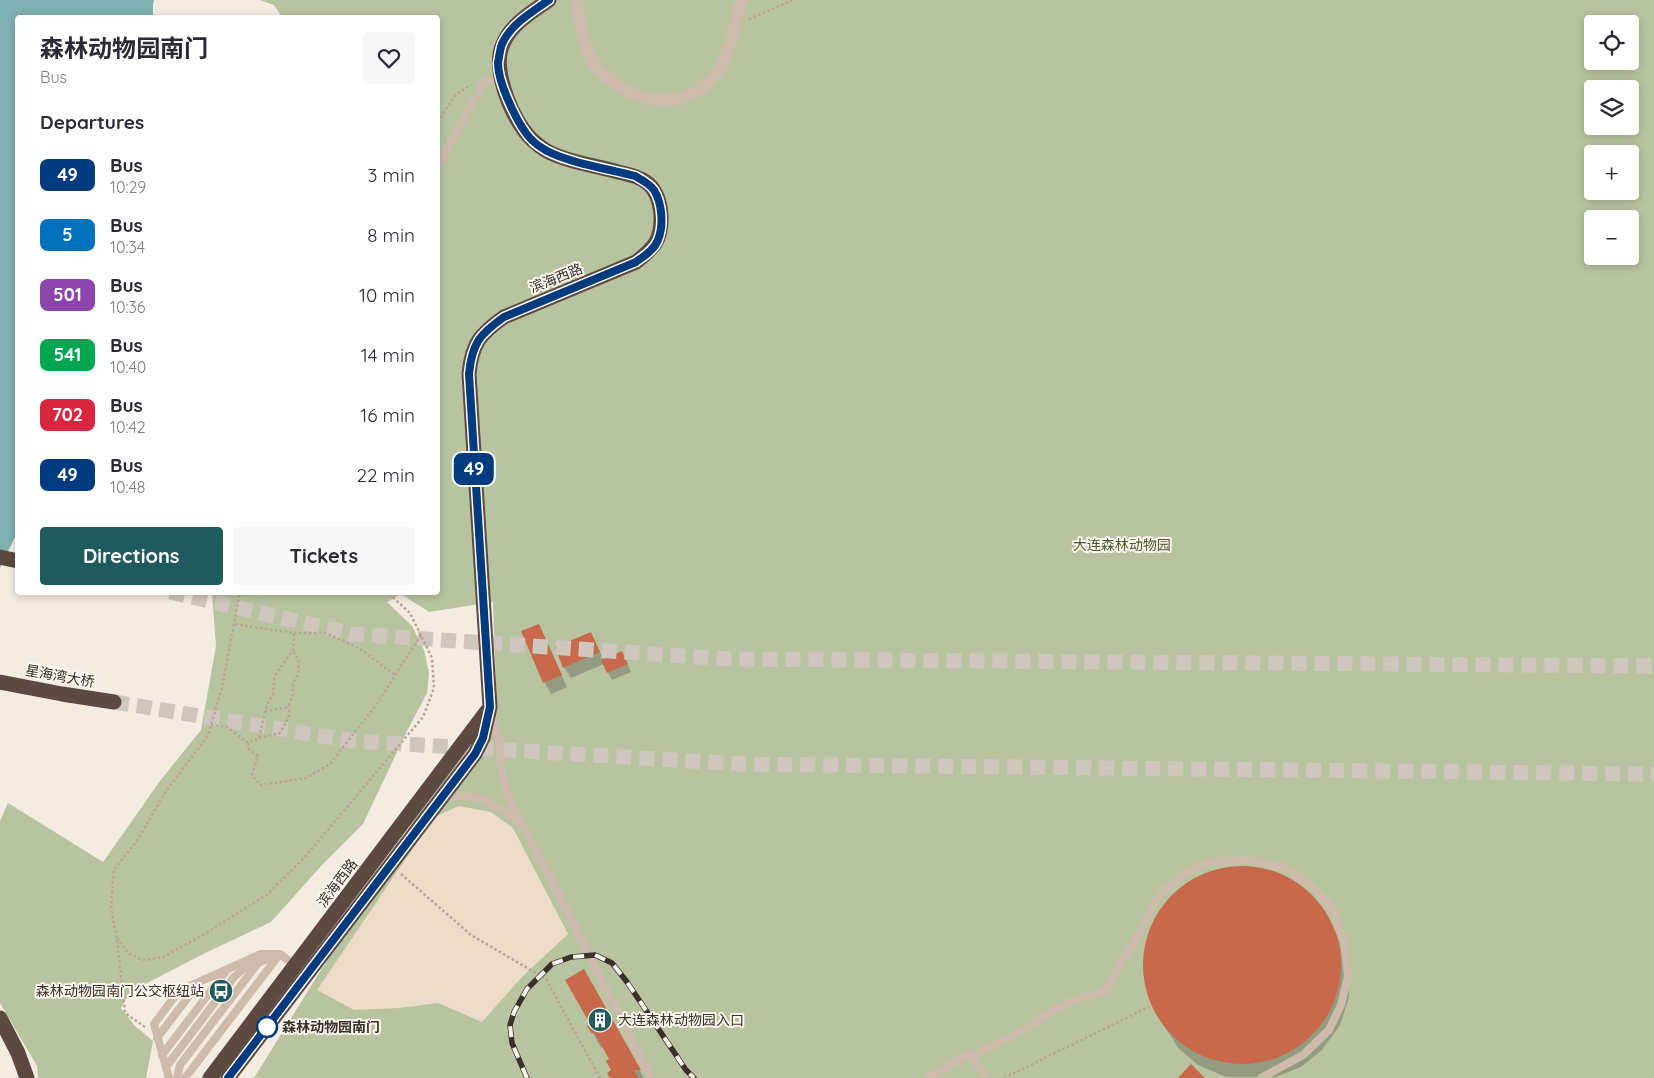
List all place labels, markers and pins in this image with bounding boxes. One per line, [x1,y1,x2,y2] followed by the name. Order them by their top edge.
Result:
[208,978,234,1004] bus stop icon: 森林动物园南门公交枢纽站
[36,982,204,1000] place label: 森林动物园南门公交枢纽站
[587,1007,613,1033] building icon: 大连森林动物园入口
[618,1011,744,1029] place label: 大连森林动物园入口
[256,1016,278,1038] marker: 森林动物园南门
[282,1018,380,1036] place label: 森林动物园南门

